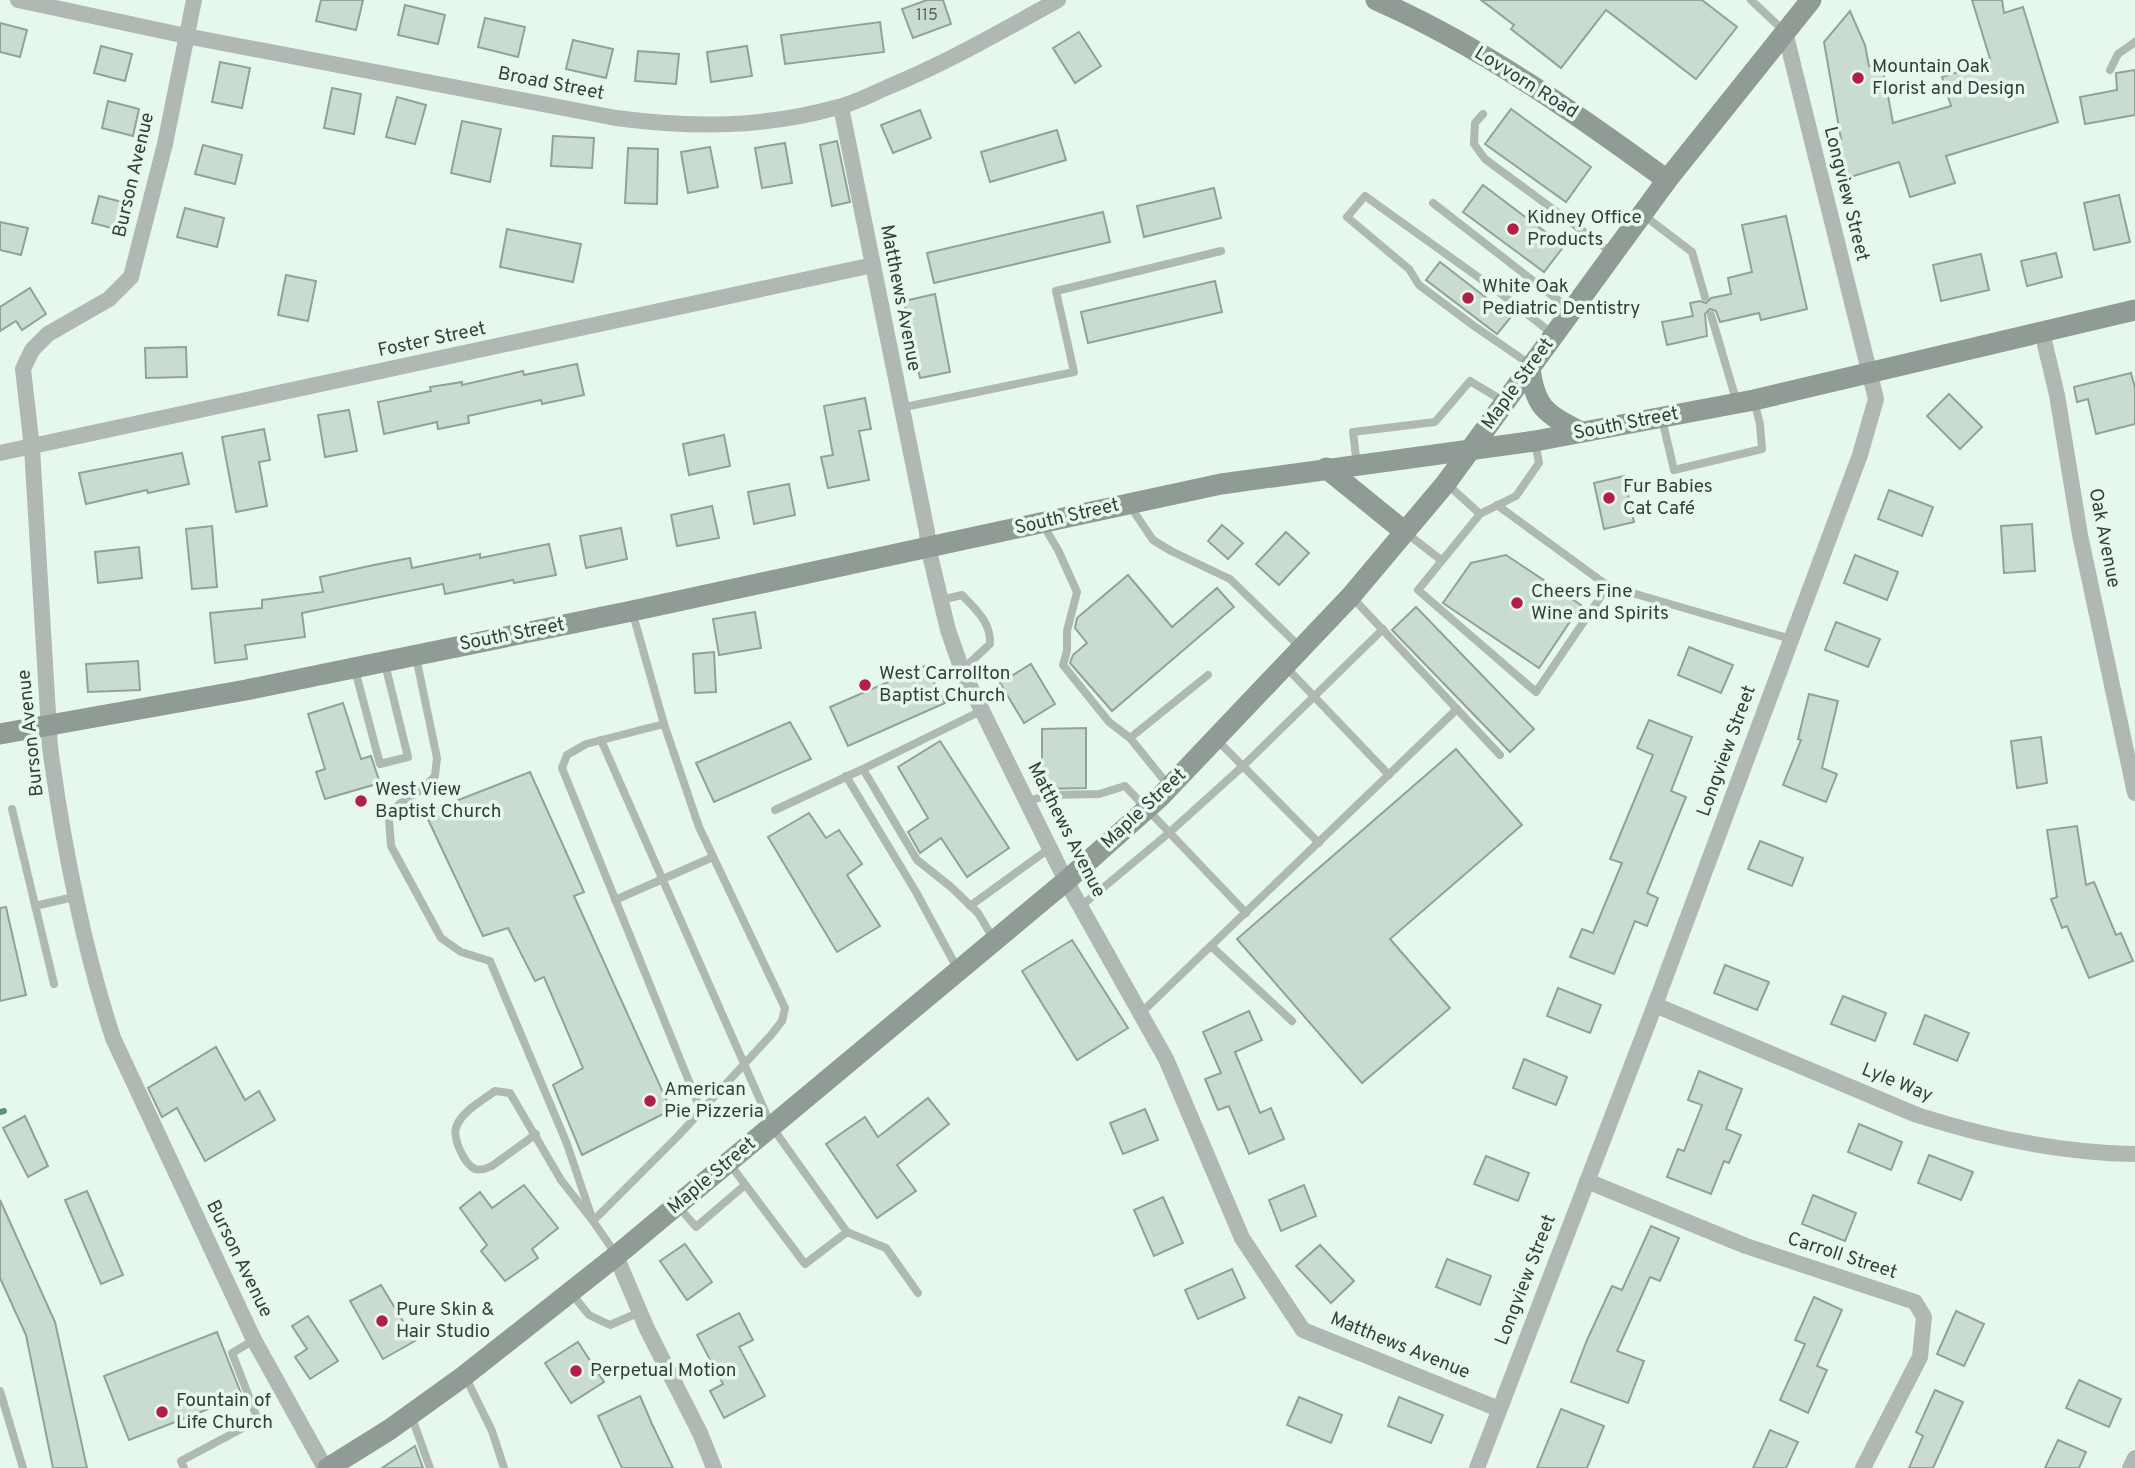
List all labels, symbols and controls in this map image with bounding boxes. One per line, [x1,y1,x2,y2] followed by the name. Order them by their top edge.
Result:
[916,6,938,26] house number: 115
[1470,42,1582,124] street label: Lovvorn Road
[1872,55,2025,101] place label: Mountain Oak Florist and Design
[496,62,606,106] street label: Broad Street
[1850,70,1866,86] marker: Mountain Oak Florist and Design
[108,110,160,240] street label: Burson Avenue
[1818,124,1874,264] street label: Longview Street
[1527,206,1642,252] place label: Kidney Office Products
[1505,221,1521,237] marker: Kidney Office Products
[874,223,926,373] street label: Matthews Avenue
[1482,275,1640,321] place label: White Oak Pediatric Dentistry
[1460,290,1476,306] marker: White Oak Pediatric Dentistry
[376,317,488,363] street label: Foster Street
[1477,333,1559,435] street label: Maple Street
[1571,402,1681,446] street label: South Street
[1623,475,1713,521] place label: Fur Babies Cat Café
[2083,486,2125,590] street label: Oak Avenue
[1601,490,1617,506] marker: Fur Babies Cat Café
[1012,493,1122,541] street label: South Street
[1531,580,1669,626] place label: Cheers Fine Wine and Spirits
[1509,595,1525,611] marker: Cheers Fine Wine and Spirits
[457,613,567,657] street label: South Street
[879,662,1010,708] place label: West Carrollton Baptist Church
[12,668,50,798] street label: Burson Avenue
[857,677,873,693] marker: West Carrollton Baptist Church
[1692,682,1762,820] street label: Longview Street
[1022,758,1110,902] street label: Matthews Avenue
[1096,764,1192,854] street label: Maple Street
[375,778,501,824] place label: West View Baptist Church
[353,793,369,809] marker: West View Baptist Church
[1858,1058,1936,1108] street label: Lyle Way
[664,1078,764,1124] place label: American Pie Pizzeria
[642,1093,658,1109] marker: American Pie Pizzeria
[663,1132,761,1220] street label: Maple Street
[200,1196,278,1322] street label: Burson Avenue
[1490,1211,1562,1349] street label: Longview Street
[1784,1227,1900,1285] street label: Carroll Street
[396,1298,495,1344] place label: Pure Skin & Hair Studio
[1327,1307,1473,1385] street label: Matthews Avenue
[374,1313,390,1329] marker: Pure Skin & Hair Studio
[590,1359,736,1383] place label: Perpetual Motion
[568,1363,584,1379] marker: Perpetual Motion
[176,1389,273,1435] place label: Fountain of Life Church
[154,1404,170,1420] marker: Fountain of Life Church

